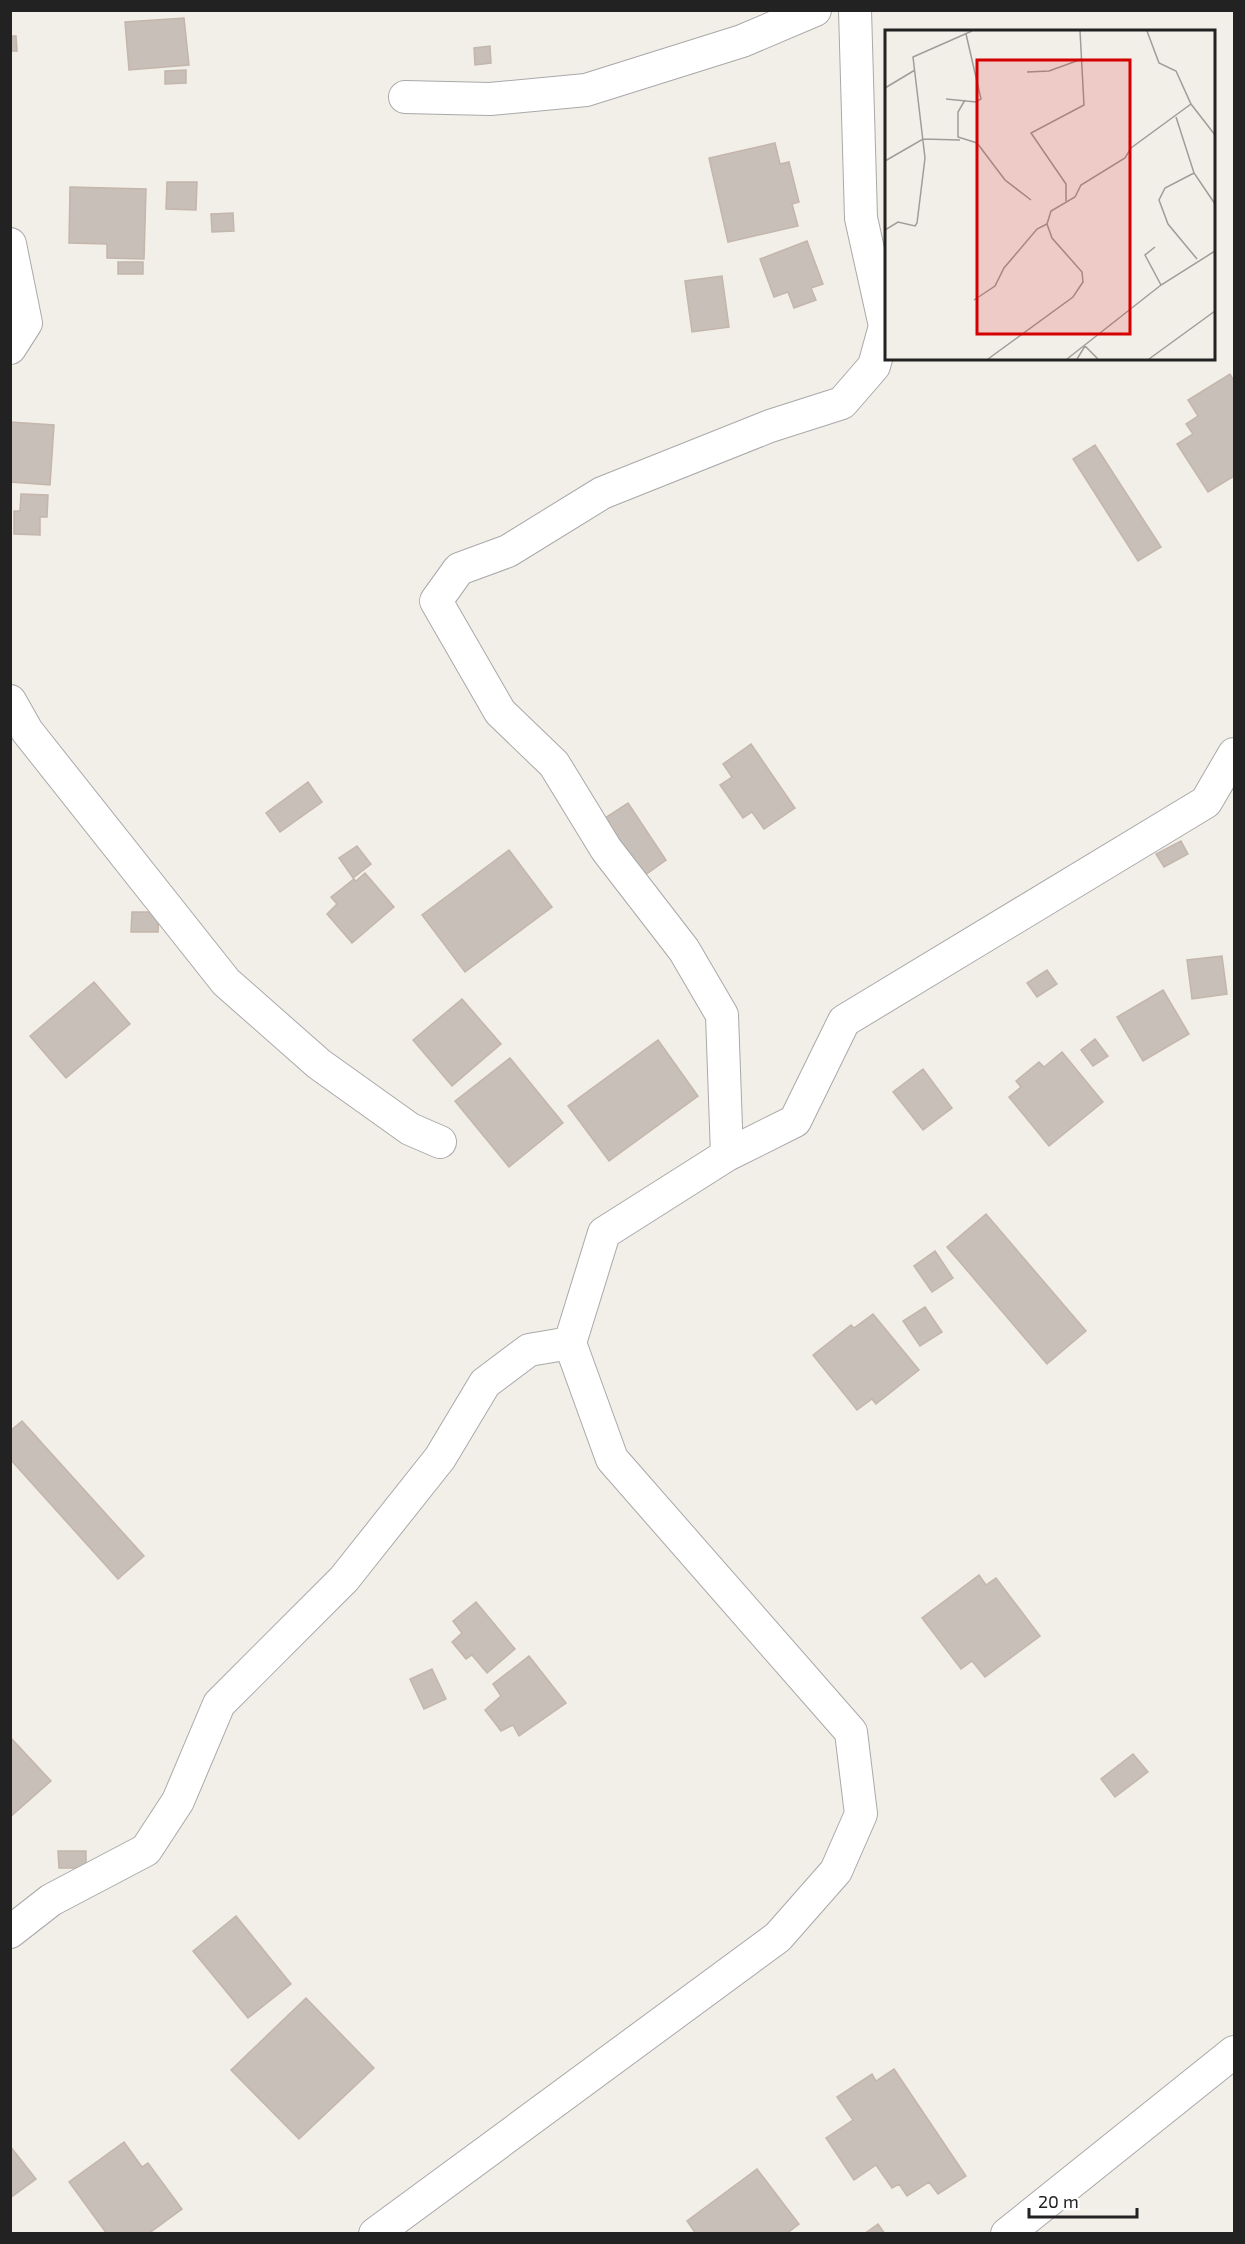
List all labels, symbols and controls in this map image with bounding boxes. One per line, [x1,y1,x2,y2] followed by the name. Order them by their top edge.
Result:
[885,30,1215,360] inset map
[1029,2181,1137,2219] scale bar
[1038,2190,1079,2212] text: 20 m

